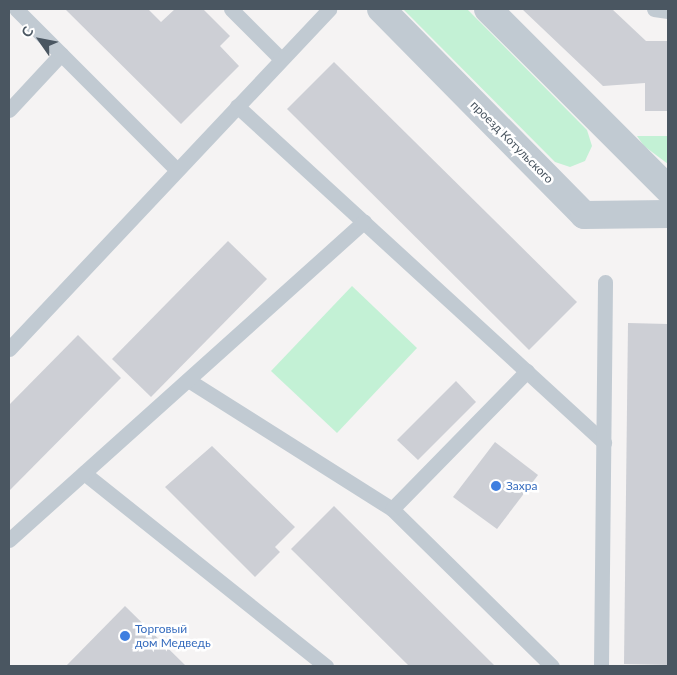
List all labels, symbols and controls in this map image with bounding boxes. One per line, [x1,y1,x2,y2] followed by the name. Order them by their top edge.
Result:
[15,15,65,65] north arrow
[17,23,37,40] text: С
[468,98,556,186] street label: проезд Котульского
[506,479,537,493] place label: Захра
[490,480,502,492] marker: Захра
[135,622,211,650] place label: Торговый дом Медведь
[119,630,131,642] marker: Торговый дом Медведь

